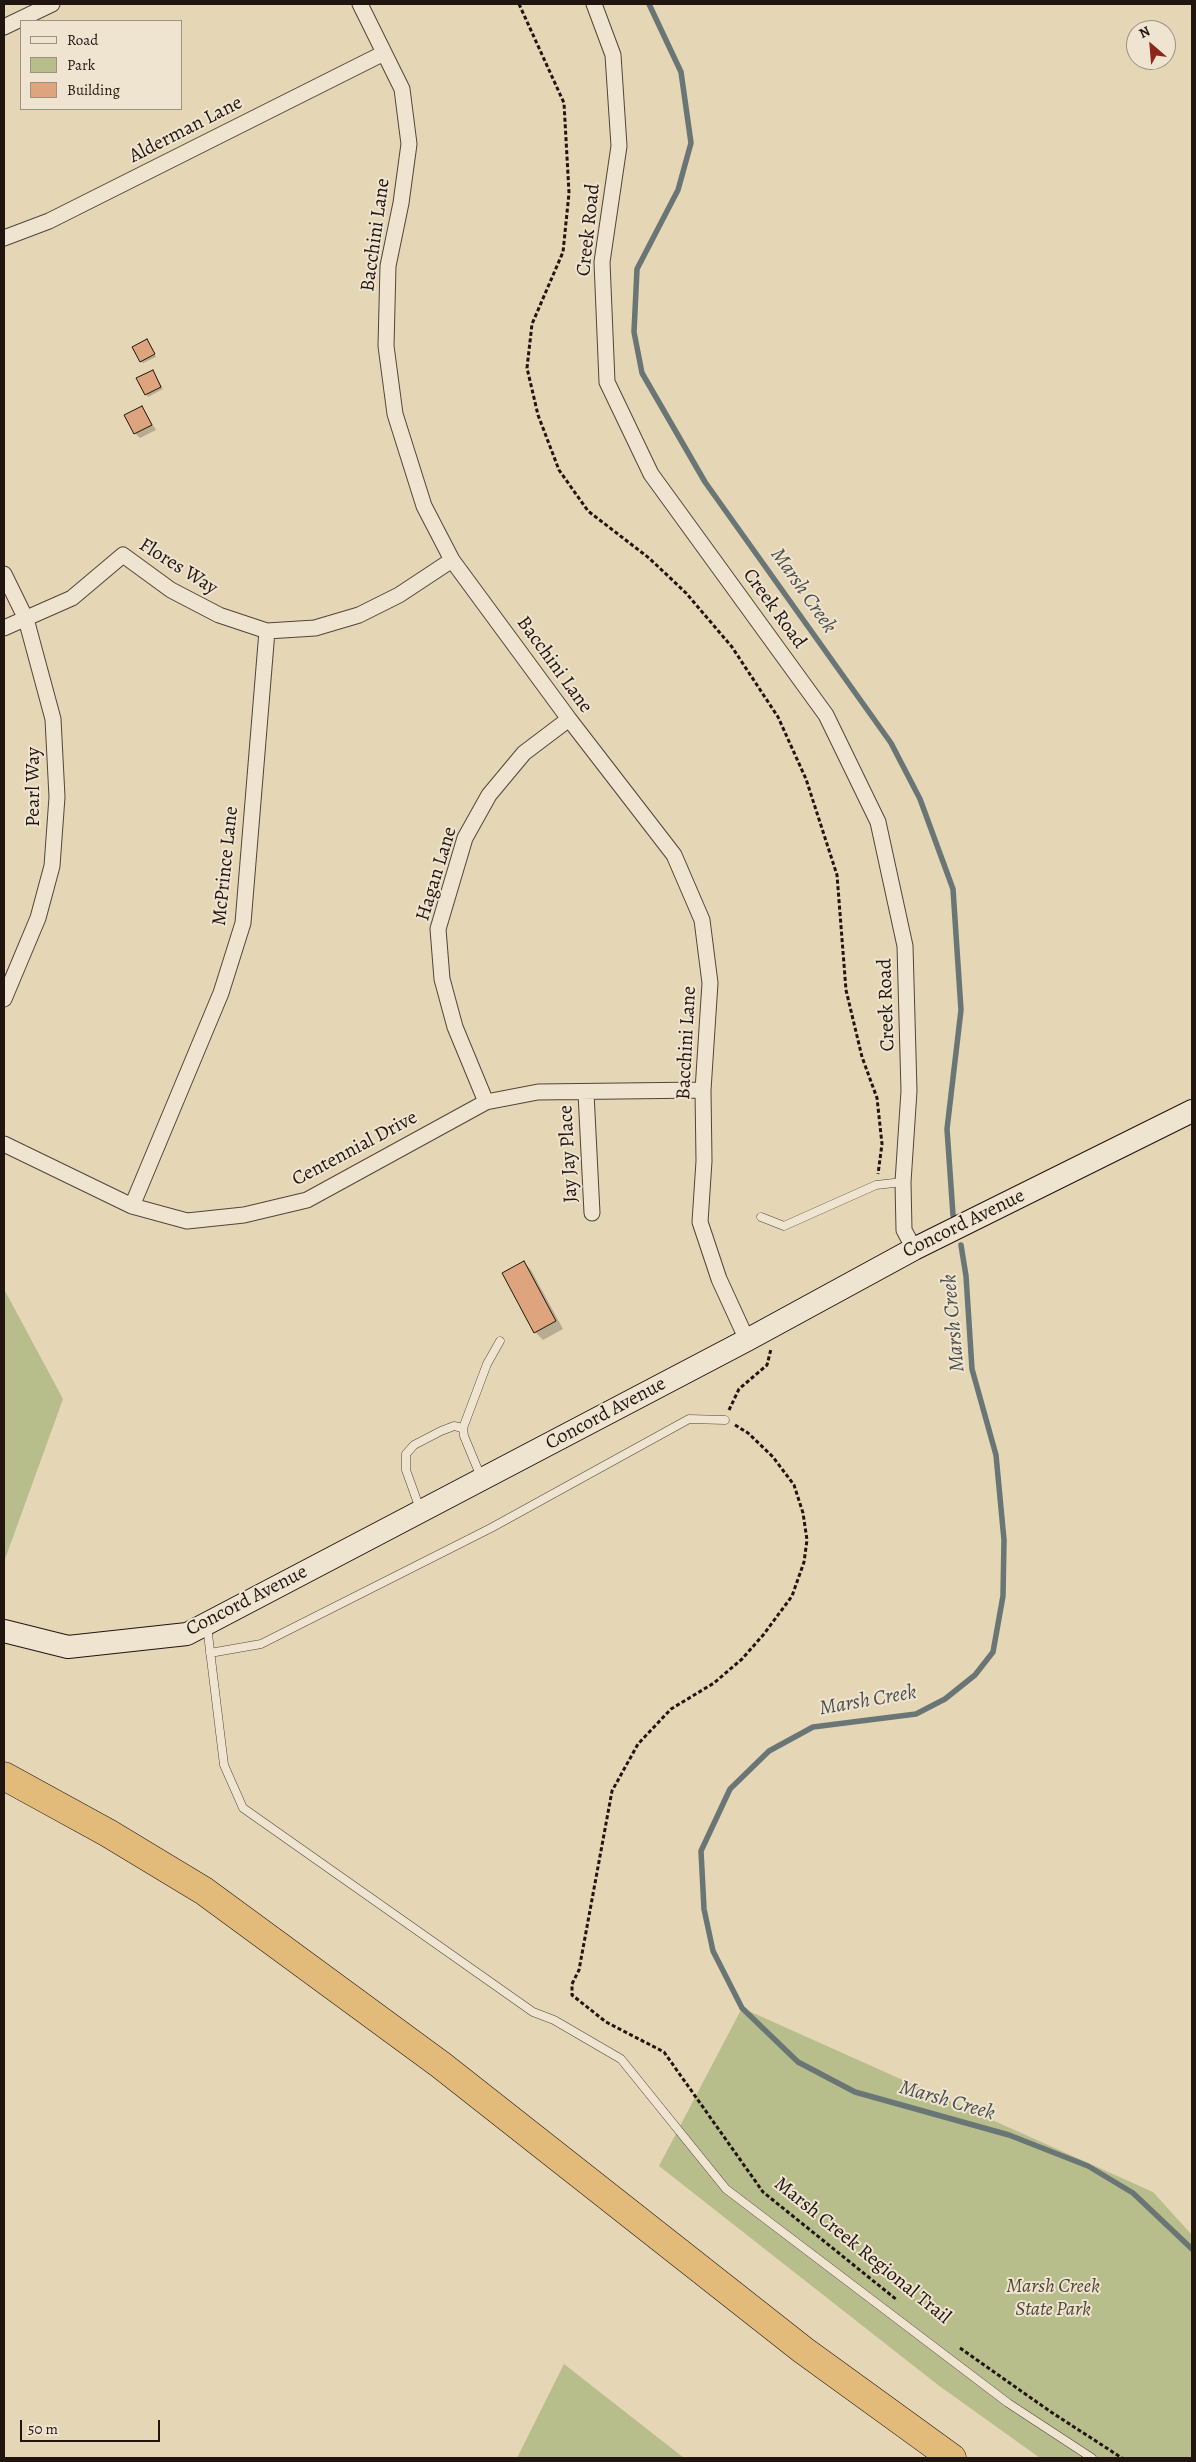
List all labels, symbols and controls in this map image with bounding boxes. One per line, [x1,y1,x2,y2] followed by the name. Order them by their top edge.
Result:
[20,20,182,110] legend
[1126,20,1176,70] north arrow
[1136,21,1153,43] text: N
[67,30,98,50] text: Road
[67,55,95,75] text: Park
[67,80,120,100] text: Building
[125,91,247,169] street label: Alderman Lane
[356,177,396,293] street label: Bacchini Lane
[572,182,606,278] street label: Creek Road
[134,533,222,601] street label: Flores Way
[765,544,841,638] water label: Marsh Creek
[737,564,811,654] street label: Creek Road
[511,612,597,718] street label: Bacchini Lane
[22,747,46,827] street label: Pearl Way
[208,805,244,927] street label: McPrince Lane
[411,824,463,924] street label: Hagan Lane
[873,958,901,1052] street label: Creek Road
[672,985,702,1101] street label: Bacchini Lane
[554,1104,584,1204] street label: Jay Jay Place
[288,1106,422,1192] street label: Centennial Drive
[899,1184,1029,1264] street label: Concord Avenue
[937,1273,971,1373] water label: Marsh Creek
[542,1372,670,1456] street label: Concord Avenue
[182,1560,312,1642] street label: Concord Avenue
[817,1680,919,1722] water label: Marsh Creek
[896,2075,998,2127] water label: Marsh Creek
[769,2172,955,2330] street label: Marsh Creek Regional Trail
[1006,2275,1100,2322] park label: Marsh Creek State Park
[22,2410,162,2442] scale bar
[28,2419,58,2439] text: 50 m

